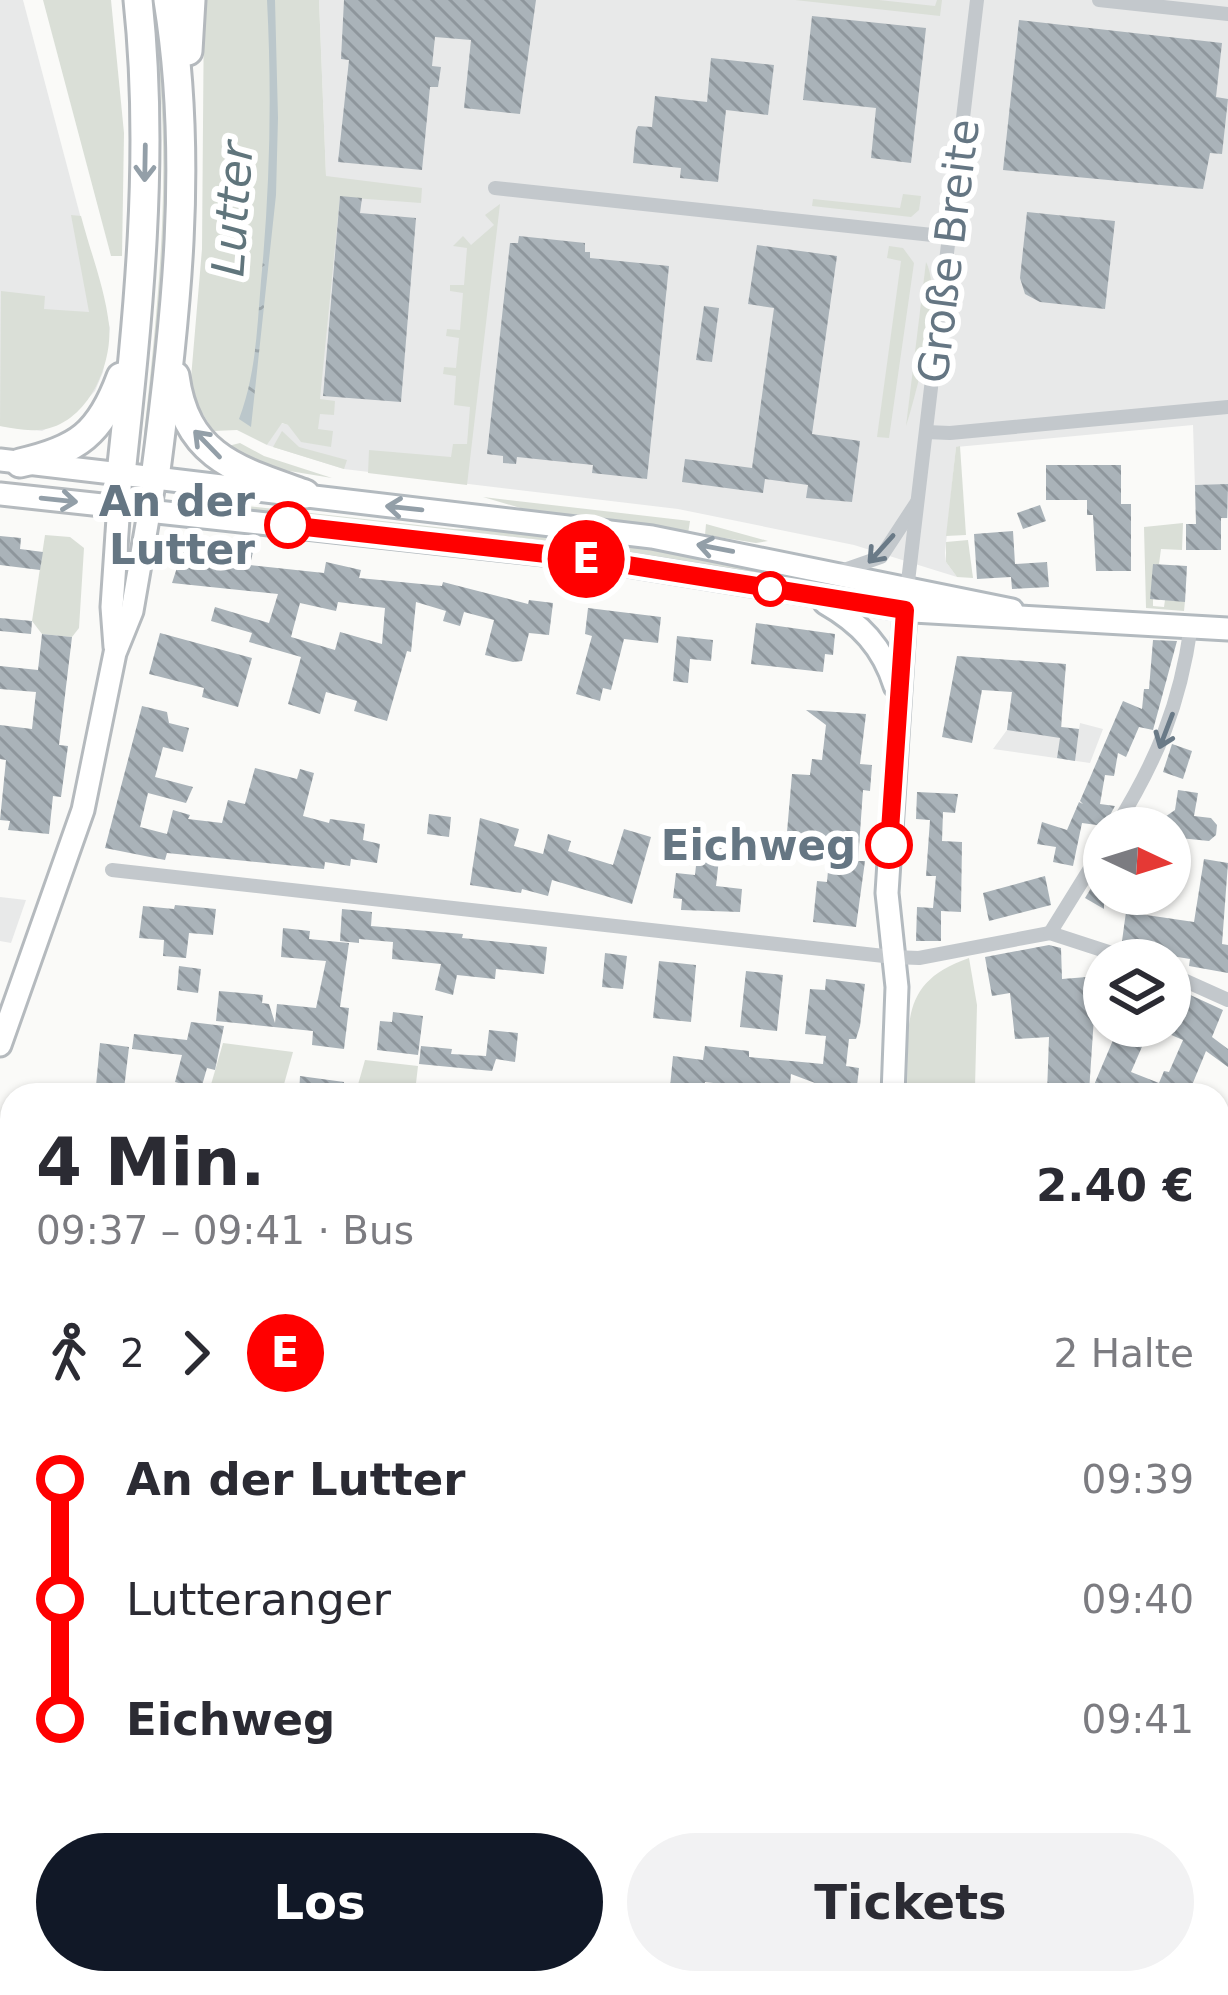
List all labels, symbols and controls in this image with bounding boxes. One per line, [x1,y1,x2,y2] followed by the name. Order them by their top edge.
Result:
[908,116,989,386] street label: Große Breite
[201,137,264,278] water label: Lutter
[134,143,156,182] one-way arrow
[193,430,221,460] one-way arrow
[99,477,255,574] place label: An der Lutter
[39,490,78,512] one-way arrow
[386,496,425,518] one-way arrow
[266,503,310,547] marker: An der Lutter
[547,520,625,598] line badge: E
[572,534,600,583] text: E
[868,534,896,564] one-way arrow
[696,536,735,558] one-way arrow
[754,573,786,605] unlabelled marker
[1153,712,1175,749] one-way arrow
[1083,807,1191,915] north arrow
[1083,807,1191,1047] map controls
[661,821,856,870] place label: Eichweg
[867,823,911,867] marker: Eichweg
[1083,939,1191,1047] button: layers
[36,1124,265,1201] text: 4 Min.
[1036,1159,1194,1212] text: 2.40 €
[36,1208,414,1253] text: 09:37 – 09:41 · Bus
[36,1320,102,1386] icon: walk
[163,1320,229,1386] icon: forward
[271,1328,300,1377] text: E
[120,1331,145,1376] text: 2
[1053,1331,1194,1376] text: 2 Halte
[126,1453,466,1506] text: An der Lutter
[1082,1457,1194,1502] text: 09:39
[126,1573,391,1626] text: Lutteranger
[1082,1577,1194,1622] text: 09:40
[126,1693,335,1746] text: Eichweg
[1082,1697,1194,1742] text: 09:41
[36,1833,603,1971] button: Los
[627,1833,1194,1971] button: Tickets

